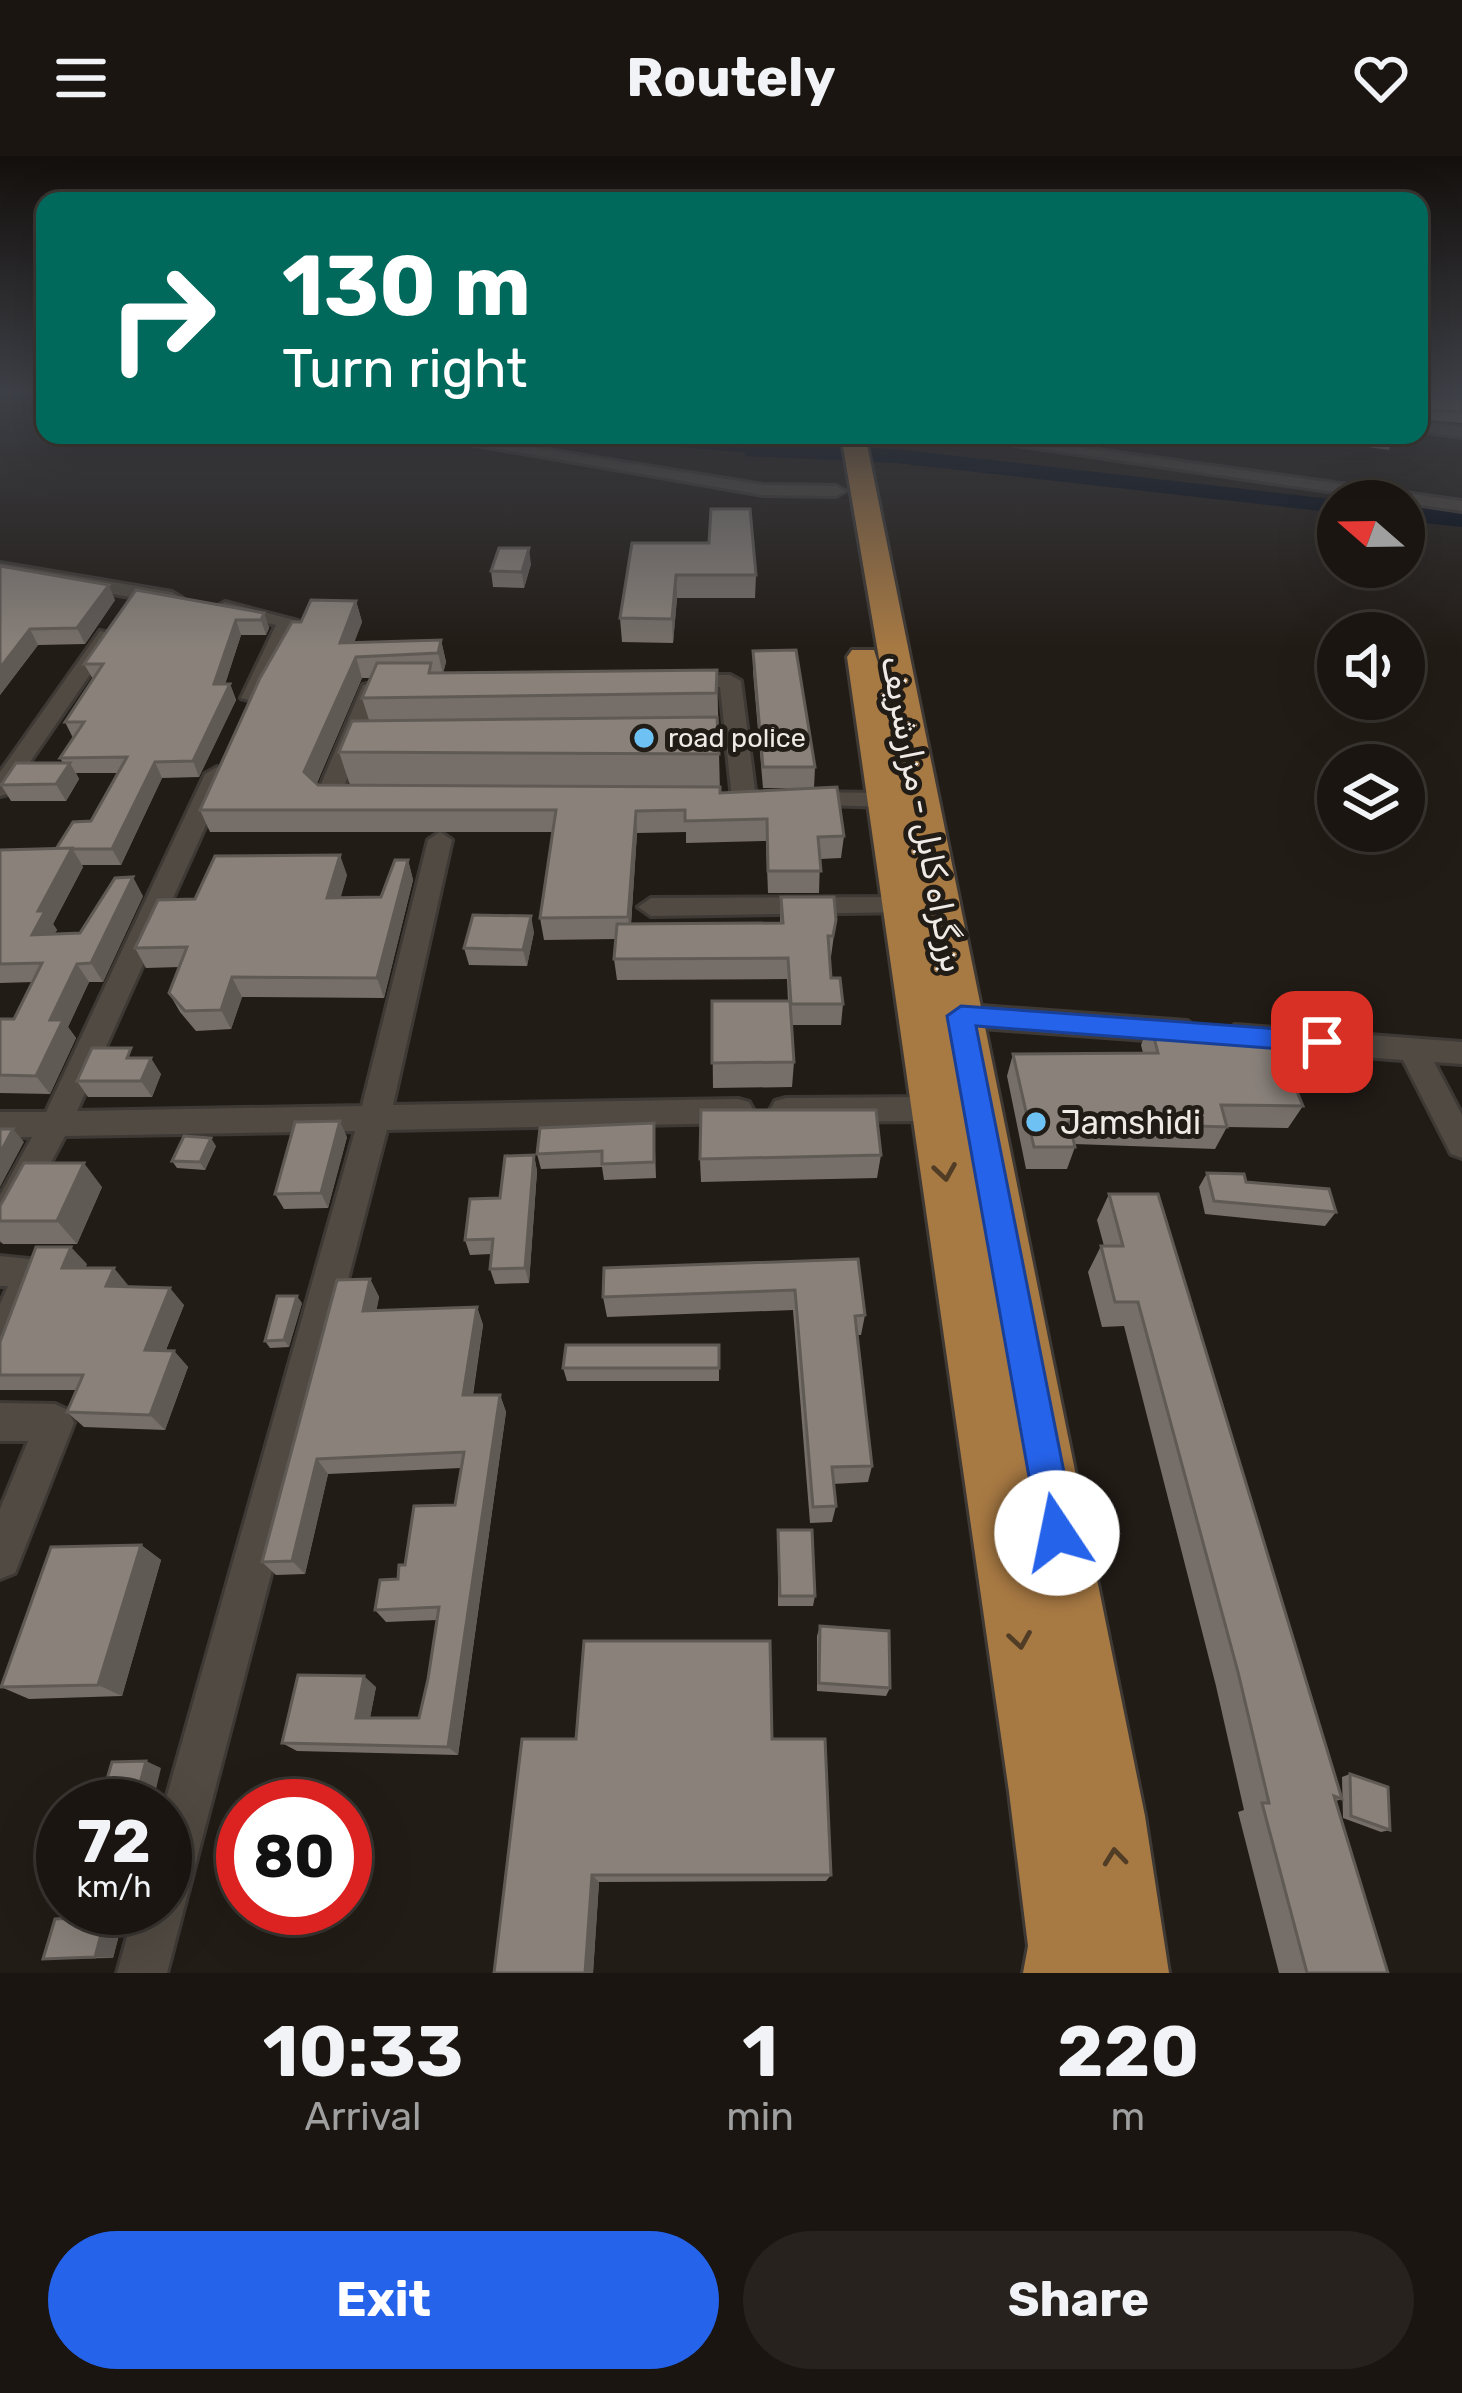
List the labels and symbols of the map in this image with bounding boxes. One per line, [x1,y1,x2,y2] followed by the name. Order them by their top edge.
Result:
[1317,480,1425,588] north arrow
[872,652,973,976] street label: بزرگراه کابل - مزارشریف
[668,722,806,754] place label: road police
[631,725,657,751] marker: road police
[1271,991,1373,1093] pin
[1060,1103,1201,1142] place label: Jamshidi
[1023,1109,1049,1135] marker: Jamshidi
[931,1162,956,1182] one-way arrow
[994,1470,1120,1596] position arrow
[1006,1630,1032,1650] one-way arrow
[216,1779,372,1935] speed limit sign: 80
[1102,1847,1128,1867] one-way arrow

